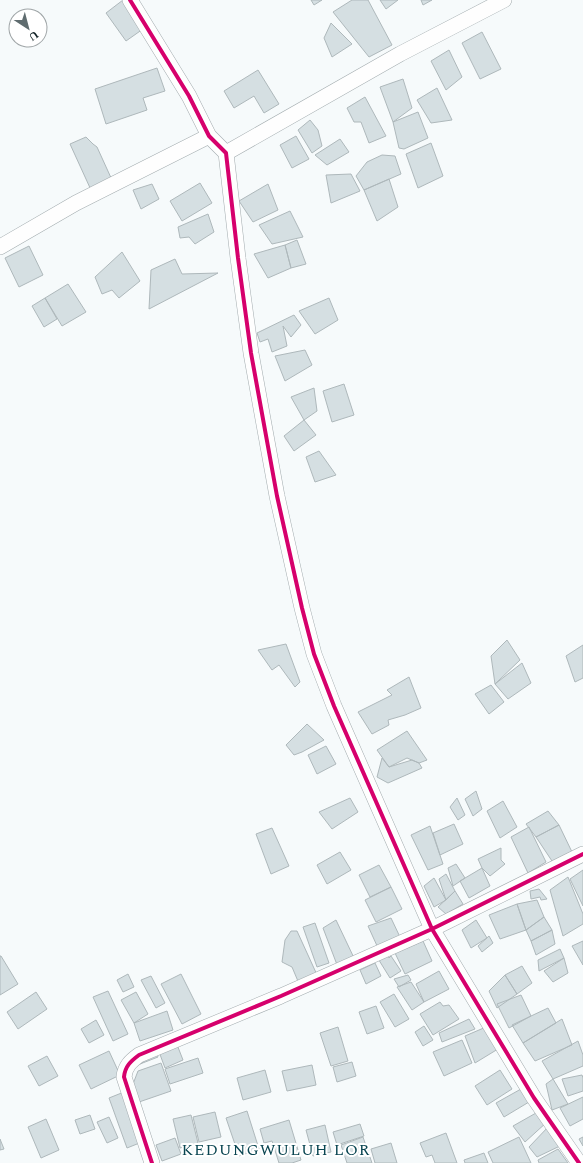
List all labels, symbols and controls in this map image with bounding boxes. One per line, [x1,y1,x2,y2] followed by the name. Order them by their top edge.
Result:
[8,8,48,48] north arrow
[25,26,42,45] text: U
[182,1138,370,1162] district label: KEDUNGWULUH LOR

